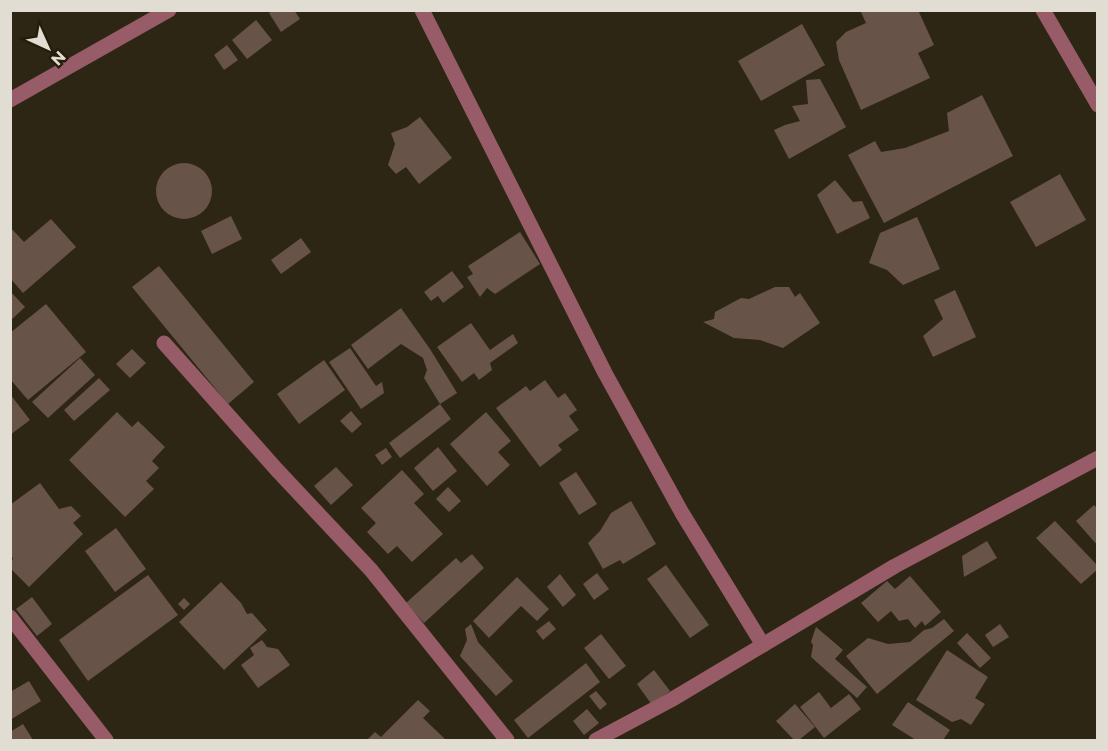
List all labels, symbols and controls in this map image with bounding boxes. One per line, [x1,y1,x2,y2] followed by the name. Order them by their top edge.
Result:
[18,18,78,78] north arrow
[47,47,70,70] text: N

